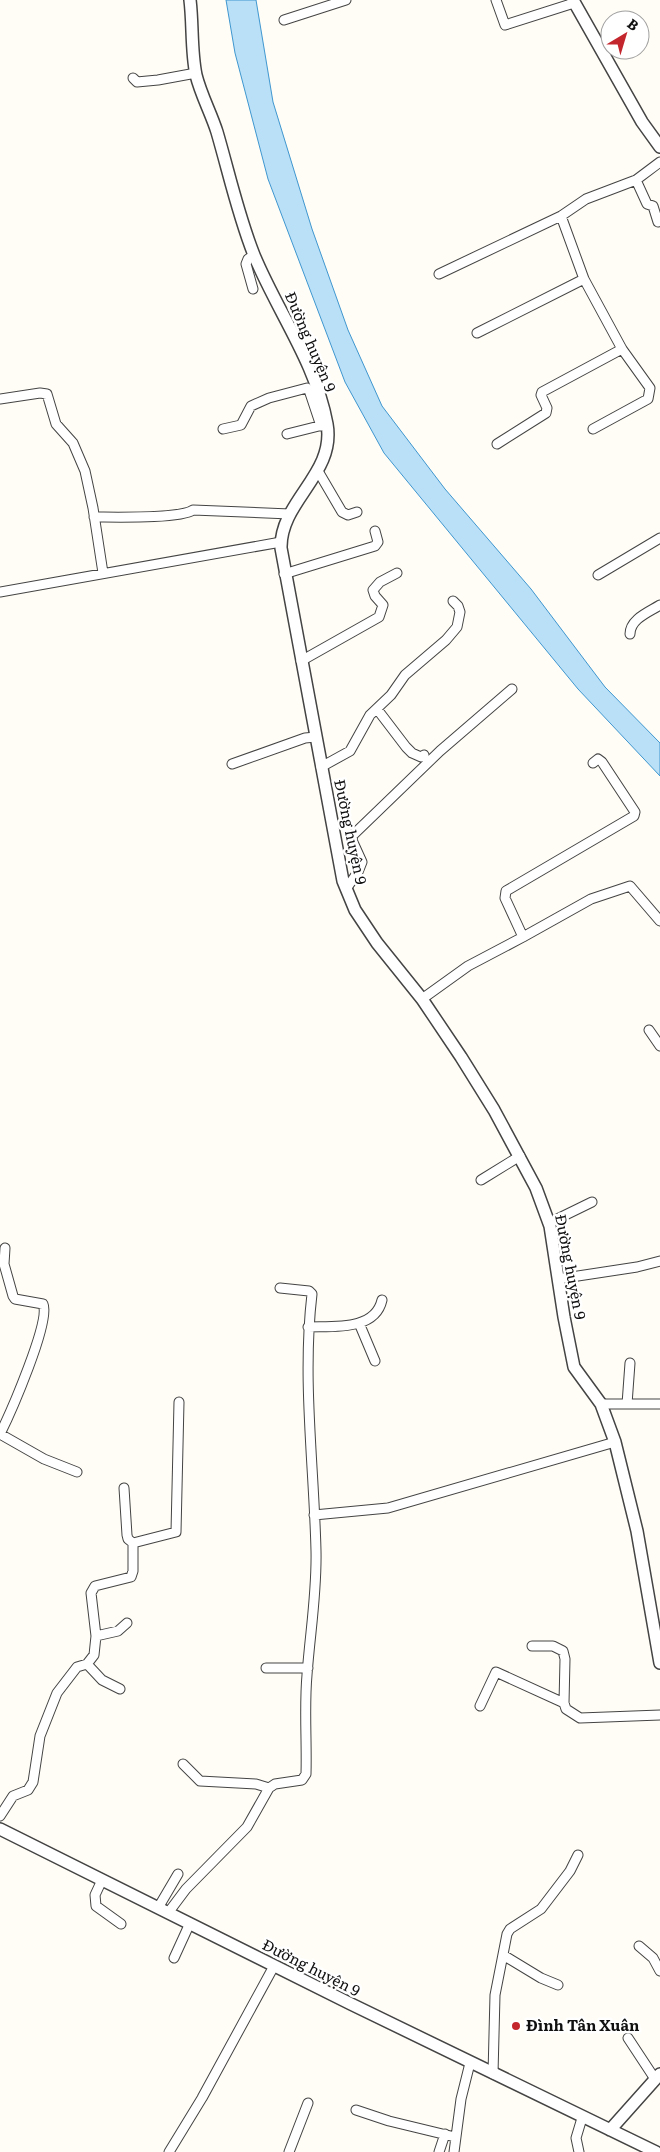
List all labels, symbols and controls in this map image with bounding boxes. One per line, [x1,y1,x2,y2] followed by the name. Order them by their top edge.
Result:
[600,10,650,60] north arrow
[624,13,644,35] text: B
[280,288,343,395] street label: Đường huyện 9
[329,777,374,887] street label: Đường huyện 9
[550,1212,593,1322] street label: Đường huyện 9
[259,1932,365,2001] street label: Đường huyện 9
[526,2013,640,2036] place label: Đình Tân Xuân
[510,2020,522,2032] marker: Đình Tân Xuân

